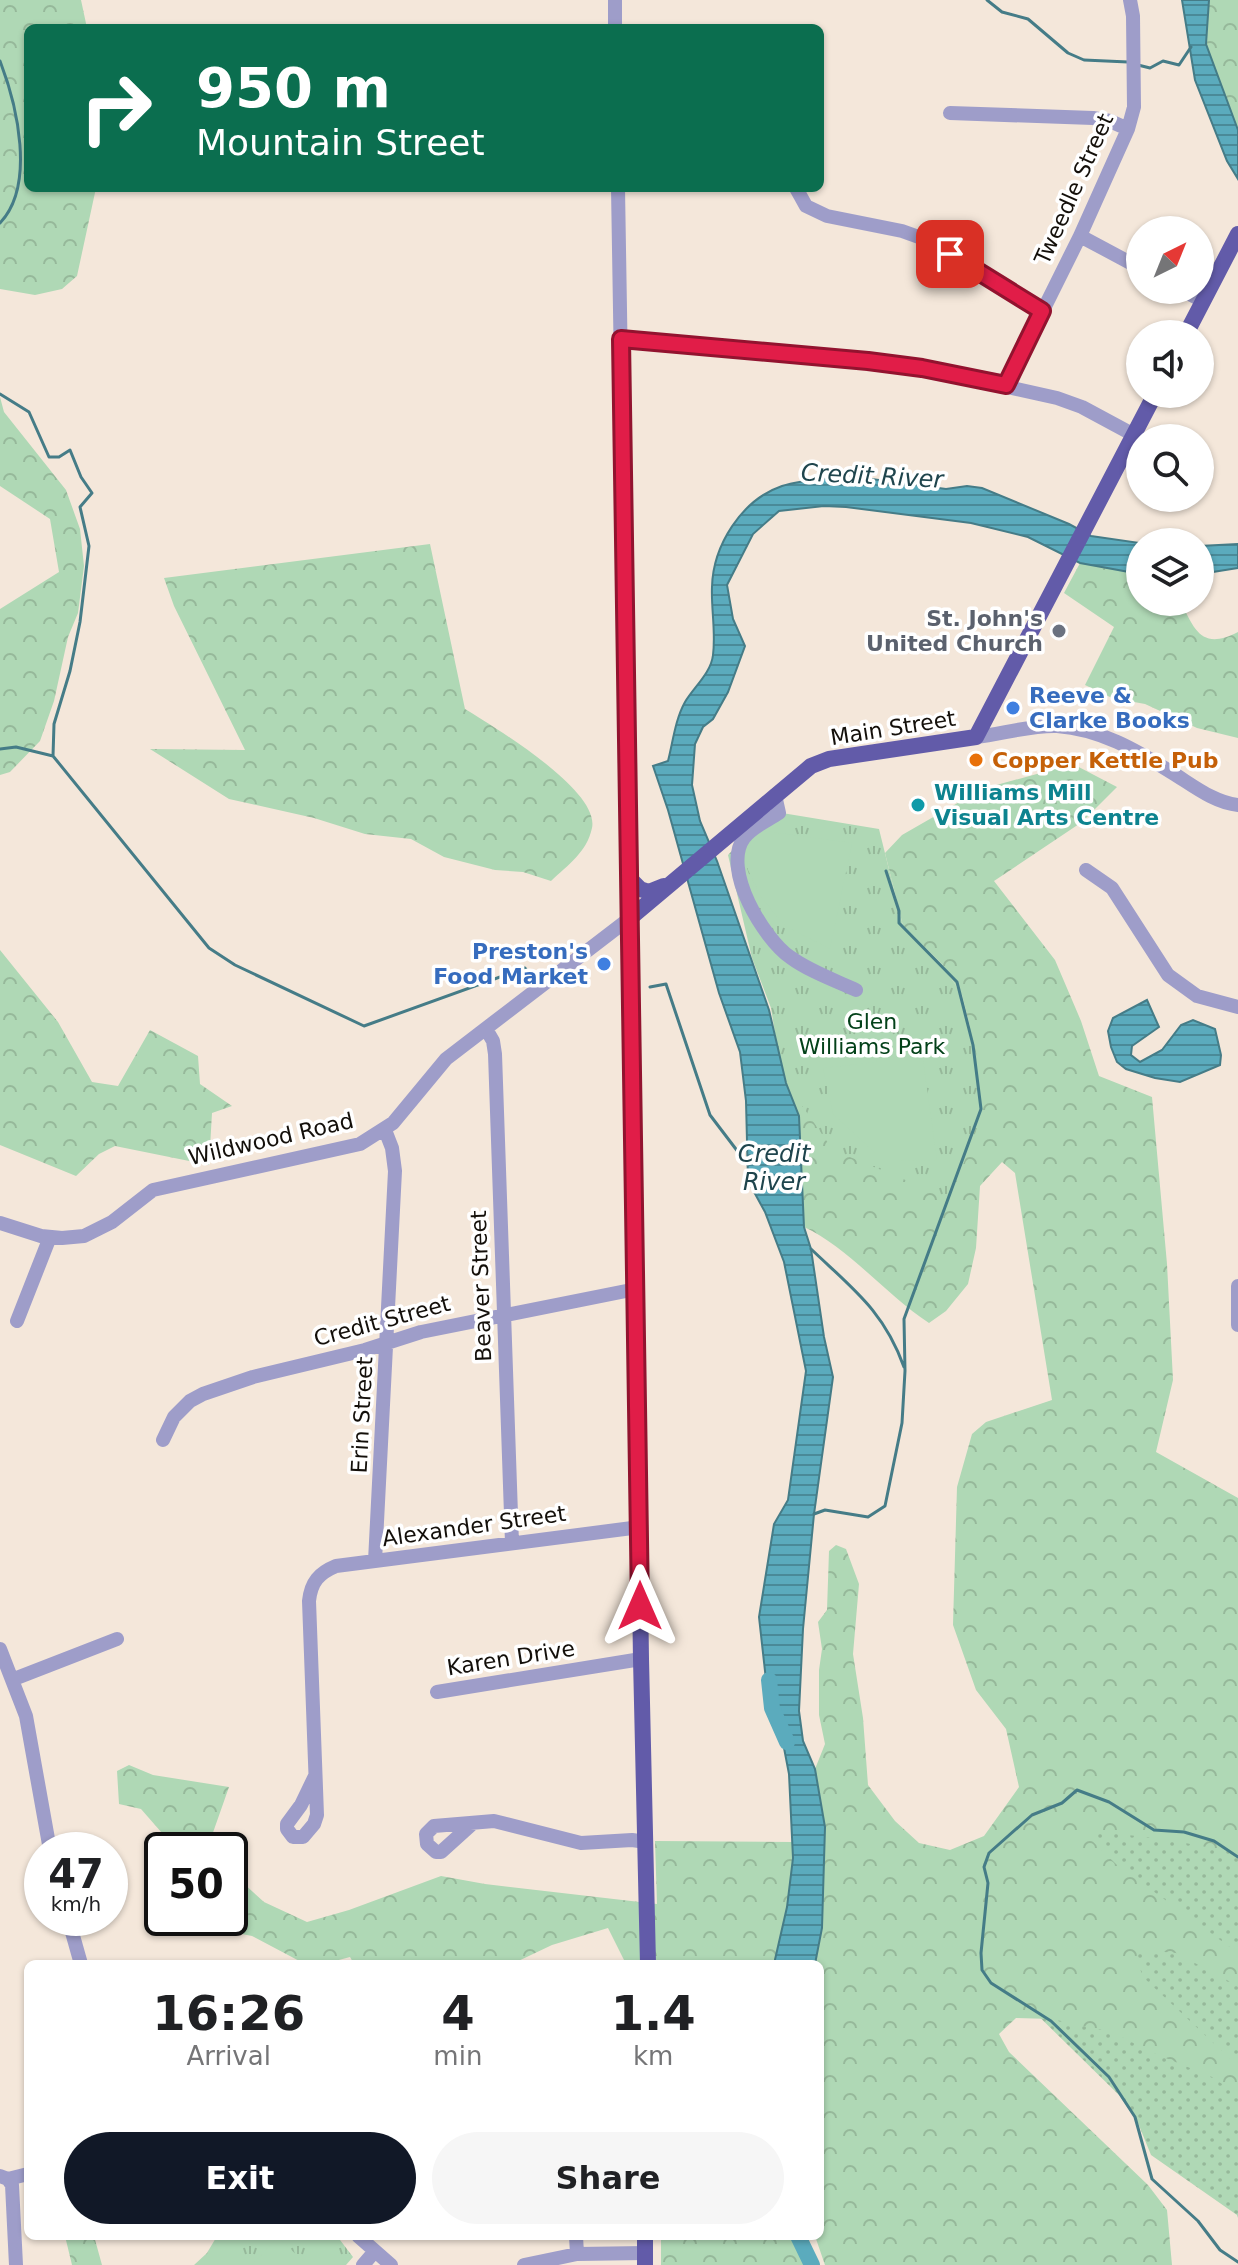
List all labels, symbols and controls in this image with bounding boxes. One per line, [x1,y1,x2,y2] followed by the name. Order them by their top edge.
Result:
[196,55,391,120] text: 950 m
[64,56,168,160] icon: right
[1029,109,1119,269] street label: Tweedle Street
[196,122,485,163] text: Mountain Street
[1126,216,1214,304] north arrow
[1126,216,1214,616] map controls
[916,220,984,288] pin
[928,232,972,276] icon: arrive
[1126,320,1214,408] button: sound
[1126,424,1214,512] button: search
[800,458,946,494] water label: Credit River
[1126,528,1214,616] button: layers
[866,606,1043,656] place label: St. John's United Church
[1050,622,1068,640] marker: St. John's United Church
[1029,683,1190,733] place label: Reeve & Clarke Books
[1004,699,1022,717] marker: Reeve & Clarke Books
[829,706,958,750] street label: Main Street
[992,748,1218,773] place label: Copper Kettle Pub
[967,751,985,769] marker: Copper Kettle Pub
[934,780,1159,830] place label: Williams Mill Visual Arts Centre
[909,796,927,814] marker: Williams Mill Visual Arts Centre
[433,939,588,989] place label: Preston's Food Market
[595,955,613,973] marker: Preston's Food Market
[799,1009,946,1059] park label: Glen Williams Park
[186,1108,356,1170] street label: Wildwood Road
[738,1140,812,1196] water label: Credit River
[466,1209,496,1362] street label: Beaver Street
[311,1291,453,1351] street label: Credit Street
[346,1356,378,1474] street label: Erin Street
[381,1501,568,1551] street label: Alexander Street
[598,1564,682,1648] position arrow
[445,1636,577,1680] street label: Karen Drive
[144,1832,248,1936] speed limit sign: 50
[48,1851,104,1897] text: 47
[51,1892,101,1916] text: km/h
[152,1985,305,2041] text: 16:26
[441,1985,475,2041] text: 4
[611,1985,696,2041] text: 1.4
[186,2041,271,2071] text: Arrival
[433,2041,482,2071] text: min
[633,2041,673,2071] text: km
[64,2132,416,2224] button: Exit
[432,2132,784,2224] button: Share

